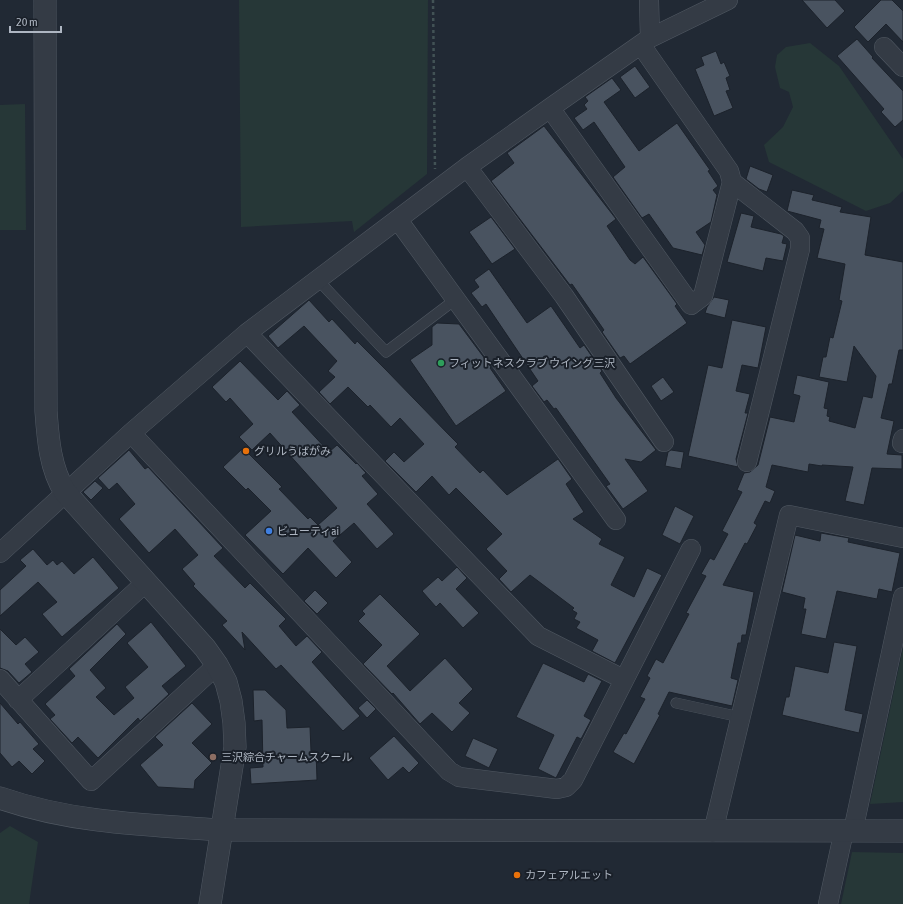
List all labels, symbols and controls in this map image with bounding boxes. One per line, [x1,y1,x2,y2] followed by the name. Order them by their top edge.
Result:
[10,8,61,34] scale bar
[16,15,38,29] text: 20 m
[449,357,615,369] place label: フィットネスクラブ ウイング三沢
[436,358,446,368] marker: フィットネスクラブ ウイング三沢
[254,445,331,457] place label: グリルうばがみ
[241,446,251,456] marker: グリルうばがみ
[277,525,339,537] place label: ビューティai
[264,526,274,536] marker: ビューティai
[221,751,353,763] place label: 三沢綜合チャームスクール
[208,752,218,762] marker: 三沢綜合チャームスクール
[525,869,613,881] place label: カフェアルエット
[512,870,522,880] marker: カフェアルエット

